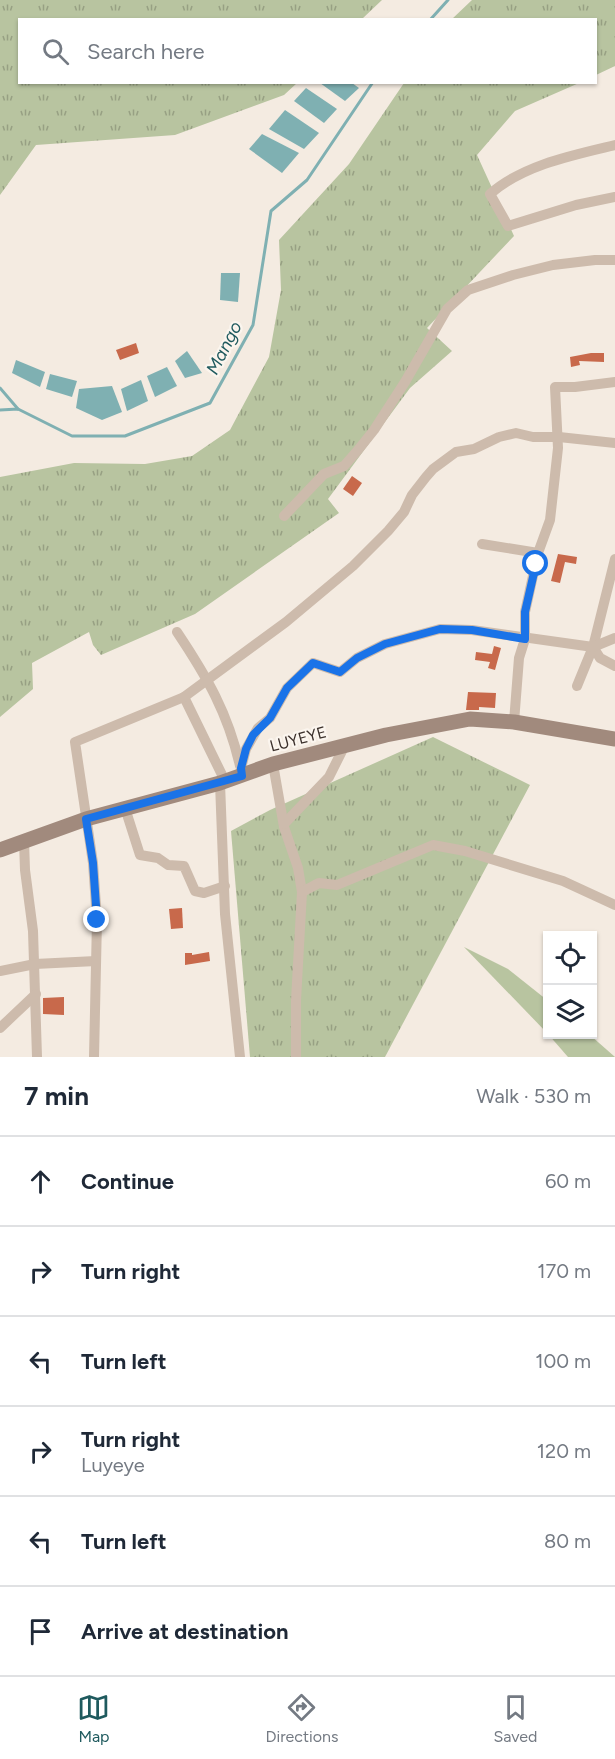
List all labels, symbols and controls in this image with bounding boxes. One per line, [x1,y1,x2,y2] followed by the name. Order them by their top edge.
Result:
[18,18,597,84] search box
[39,35,72,68] icon: search
[87,38,205,65] text: Search here
[201,318,247,378] water label: Mango
[522,550,548,576] route start
[268,722,328,756] street label: LUYEYE
[83,906,109,932] route end
[543,931,597,1039] map controls
[543,931,597,985] button: locate
[543,985,597,1039] button: layers
[24,1080,89,1112] text: 7 min
[476,1084,591,1108] text: Walk · 530 m
[24,1165,57,1198] icon: ahead
[81,1168,174,1195] text: Continue
[545,1169,591,1193] text: 60 m
[24,1255,57,1288] icon: right
[81,1258,180,1285] text: Turn right
[537,1259,591,1283] text: 170 m
[24,1345,57,1378] icon: left
[81,1348,167,1375] text: Turn left
[535,1349,591,1373] text: 100 m
[81,1426,180,1453] text: Turn right
[24,1435,57,1468] icon: right
[537,1439,591,1463] text: 120 m
[81,1453,145,1477] text: Luyeye
[24,1525,57,1558] icon: left
[81,1528,167,1555] text: Turn left
[544,1529,591,1553] text: 80 m
[24,1615,57,1648] icon: arrive
[81,1618,289,1645] text: Arrive at destination
[77,1691,110,1746] tab: Map
[265,1691,338,1746] tab: Directions
[493,1691,538,1746] tab: Saved

